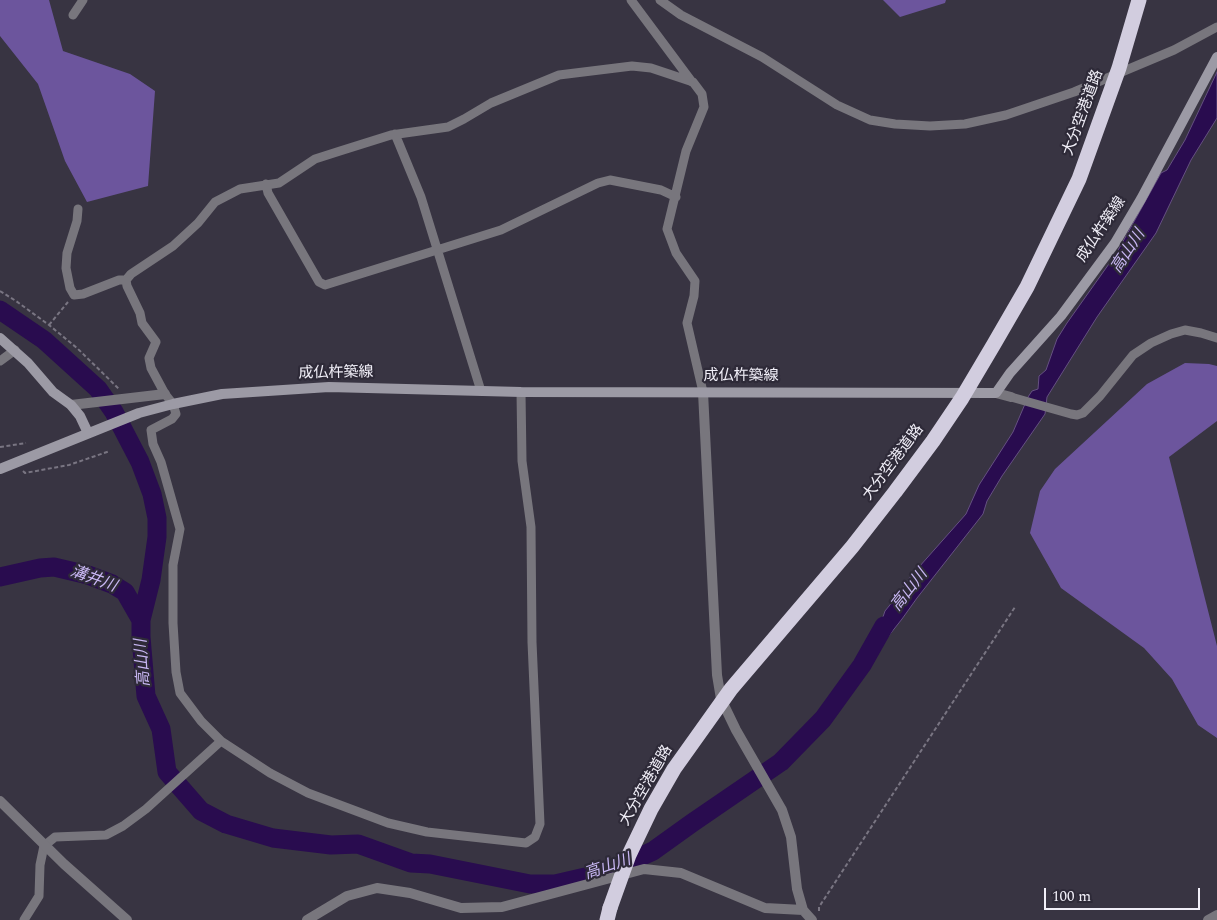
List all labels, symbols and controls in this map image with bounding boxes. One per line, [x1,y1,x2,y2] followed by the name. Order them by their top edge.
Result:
[1060,68,1108,158] street label: 大分空港道路
[1074,194,1130,266] street label: 成仏杵築線
[1108,227,1150,277] water label: 高山川
[298,364,374,384] street label: 成仏杵築線
[704,368,778,386] street label: 成仏杵築線
[860,422,928,504] street label: 大分空港道路
[67,563,119,597] water label: 溝井川
[888,566,932,616] water label: 高山川
[133,638,155,688] water label: 高山川
[617,743,677,829] street label: 大分空港道路
[582,851,634,885] water label: 高山川
[1047,878,1203,910] scale bar
[1052,885,1091,908] text: 100 m

